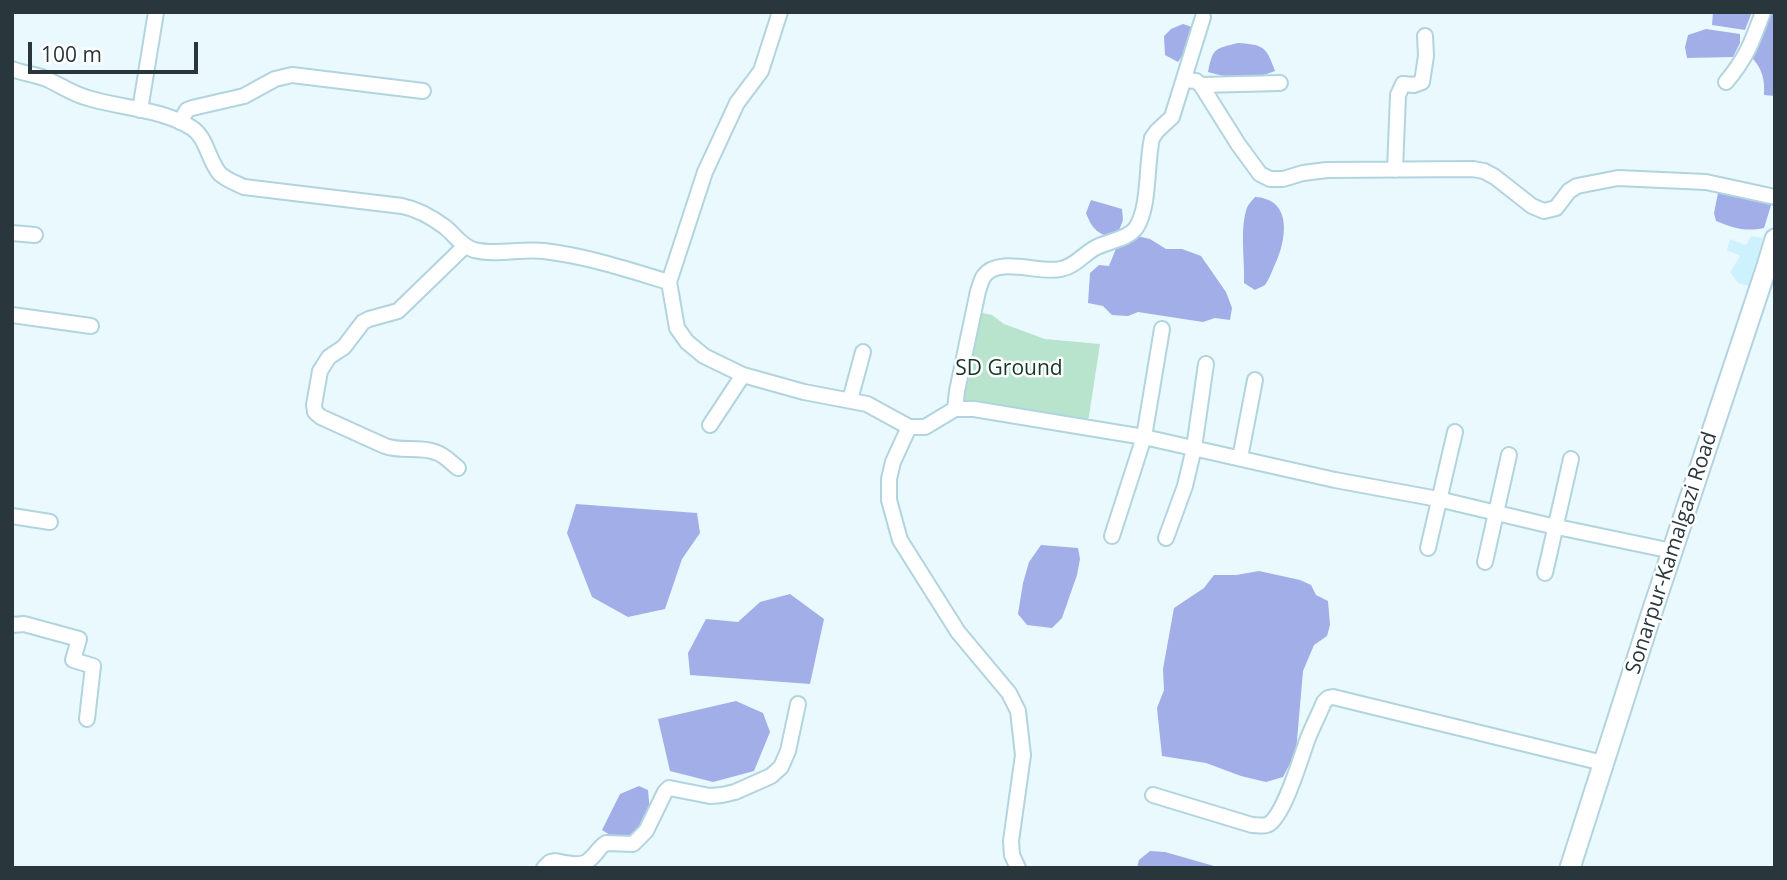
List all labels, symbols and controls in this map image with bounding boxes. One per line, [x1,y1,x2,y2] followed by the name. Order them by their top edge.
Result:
[32,28,201,72] scale bar
[41,40,102,68] text: 100 m
[955,356,1063,382] park label: SD Ground
[1621,429,1723,677] street label: Sonarpur-Kamalgazi Road

